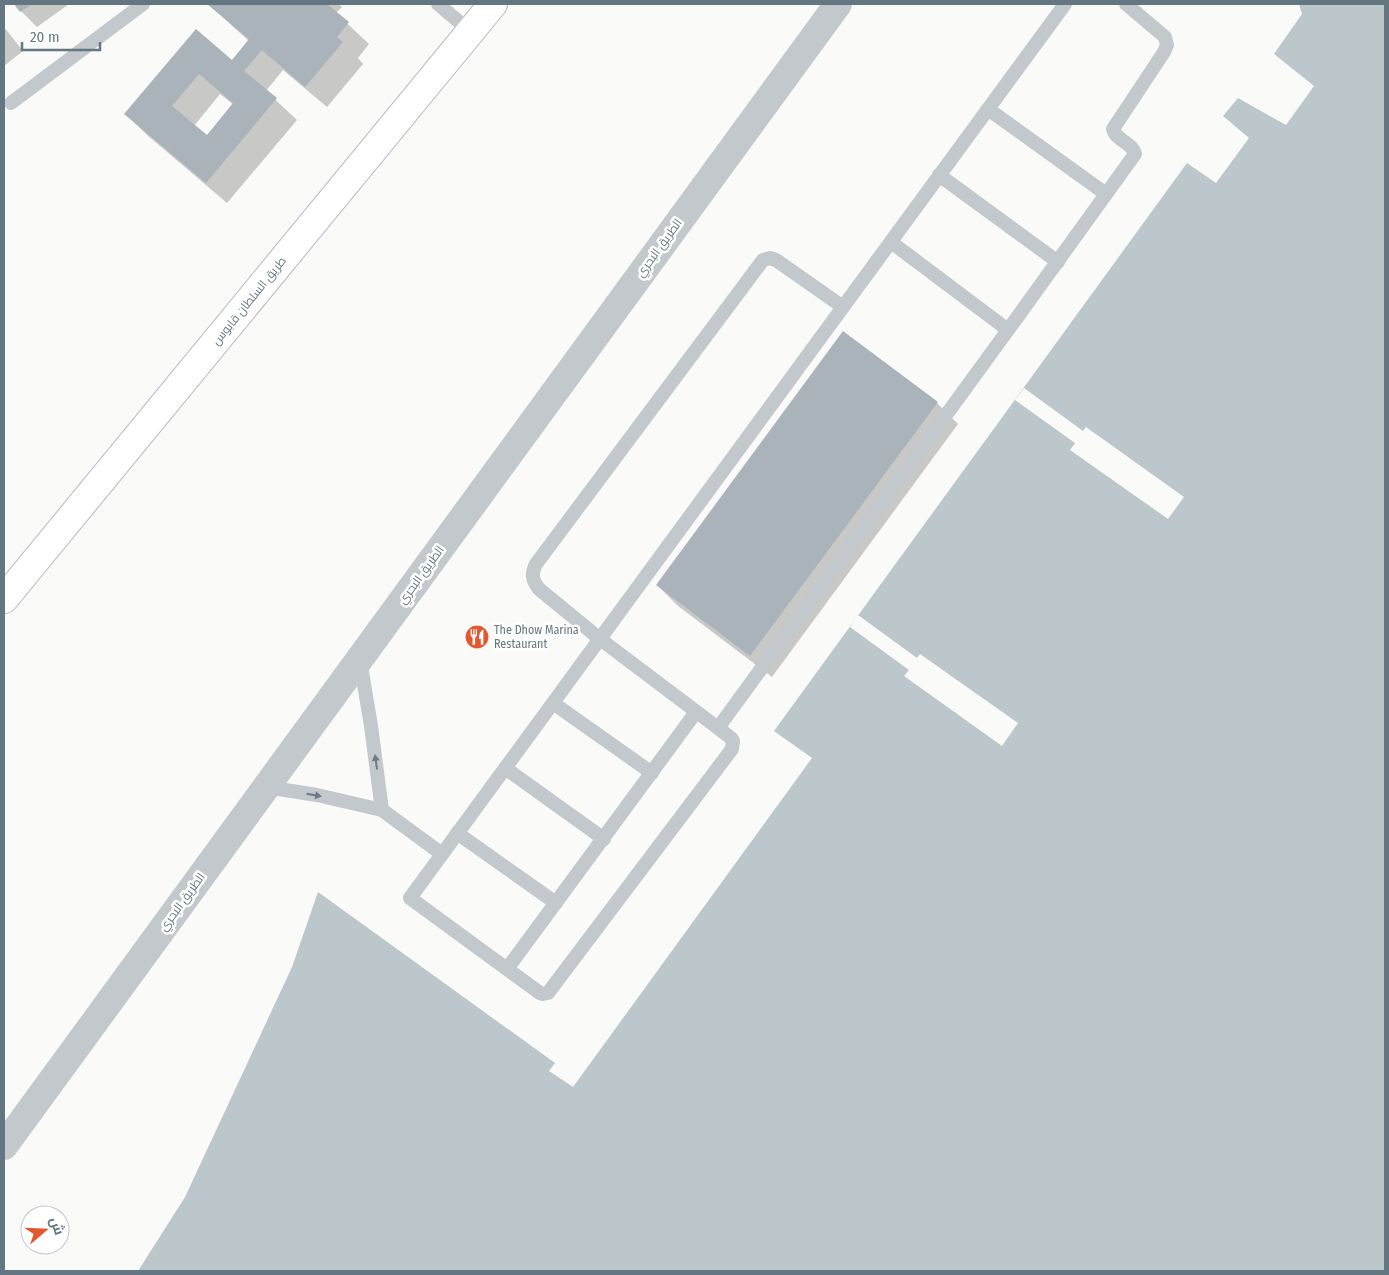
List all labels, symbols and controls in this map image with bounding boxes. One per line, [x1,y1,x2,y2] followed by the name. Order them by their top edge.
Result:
[22,20,100,52] scale bar
[30,28,60,46] text: 20 m
[633,216,687,282] street label: الطريق البحري
[209,254,289,348] street label: طريق السلطان قابوس
[395,543,449,609] street label: الطريق البحري
[494,623,579,651] place label: The Dhow Marina Restaurant
[464,624,490,650] restaurant icon: The Dhow Marina Restaurant
[371,753,379,769] one-way arrow
[307,791,323,799] one-way arrow
[156,870,210,936] street label: الطريق البحري
[20,1205,70,1255] north arrow
[46,1215,68,1237] text: ش

